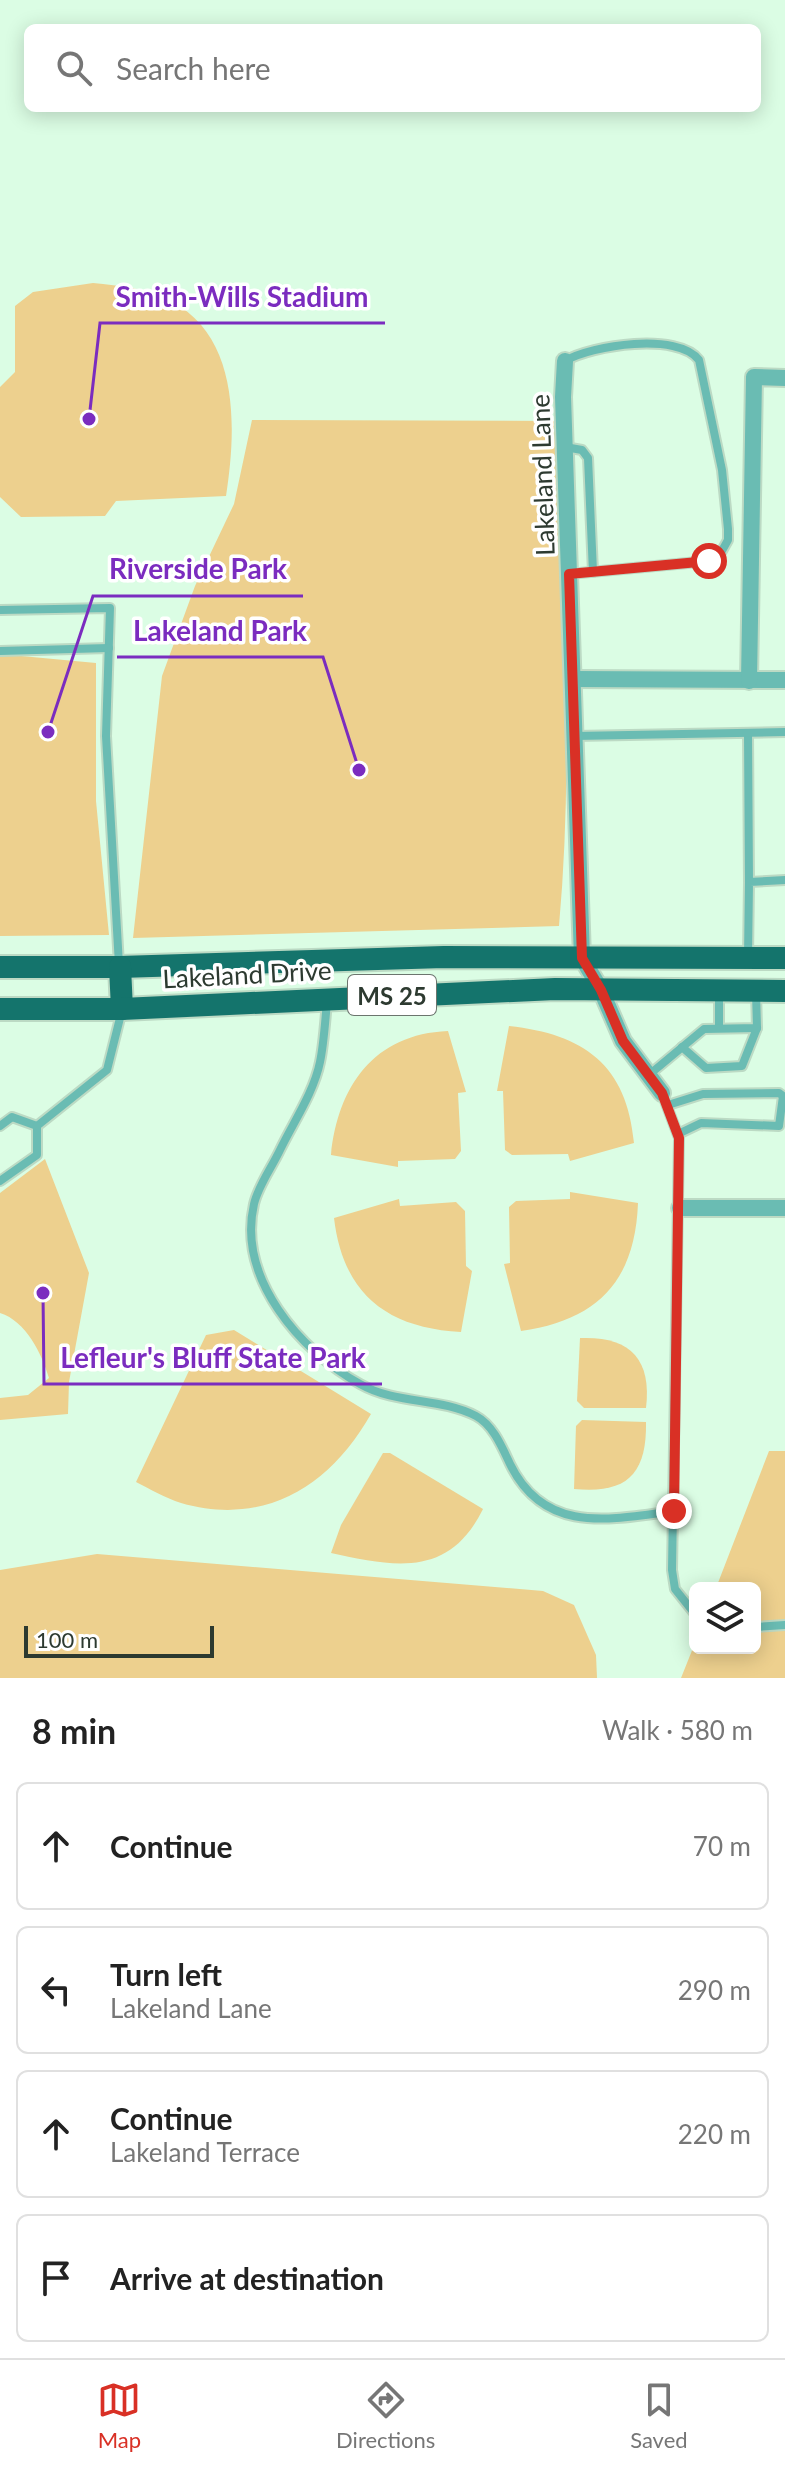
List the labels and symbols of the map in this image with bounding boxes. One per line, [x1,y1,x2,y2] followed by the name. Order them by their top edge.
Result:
[100,271,385,323] callout: Smith-Wills Stadium
[116,279,368,313] text: Smith-Wills Stadium
[523,394,561,556] street label: Lakeland Lane
[691,543,727,579] route start
[93,544,303,596] callout: Riverside Park
[109,551,287,585] text: Riverside Park
[117,605,323,657] callout: Lakeland Park
[133,613,307,647] text: Lakeland Park
[162,954,332,994] street label: Lakeland Drive
[348,975,436,1015] road number: MS 25
[44,1332,382,1384] callout: Lefleur's Bluff State Park
[60,1340,366,1374] text: Lefleur's Bluff State Park
[656,1493,692,1529] route end
[24,1622,214,1658] scale bar

